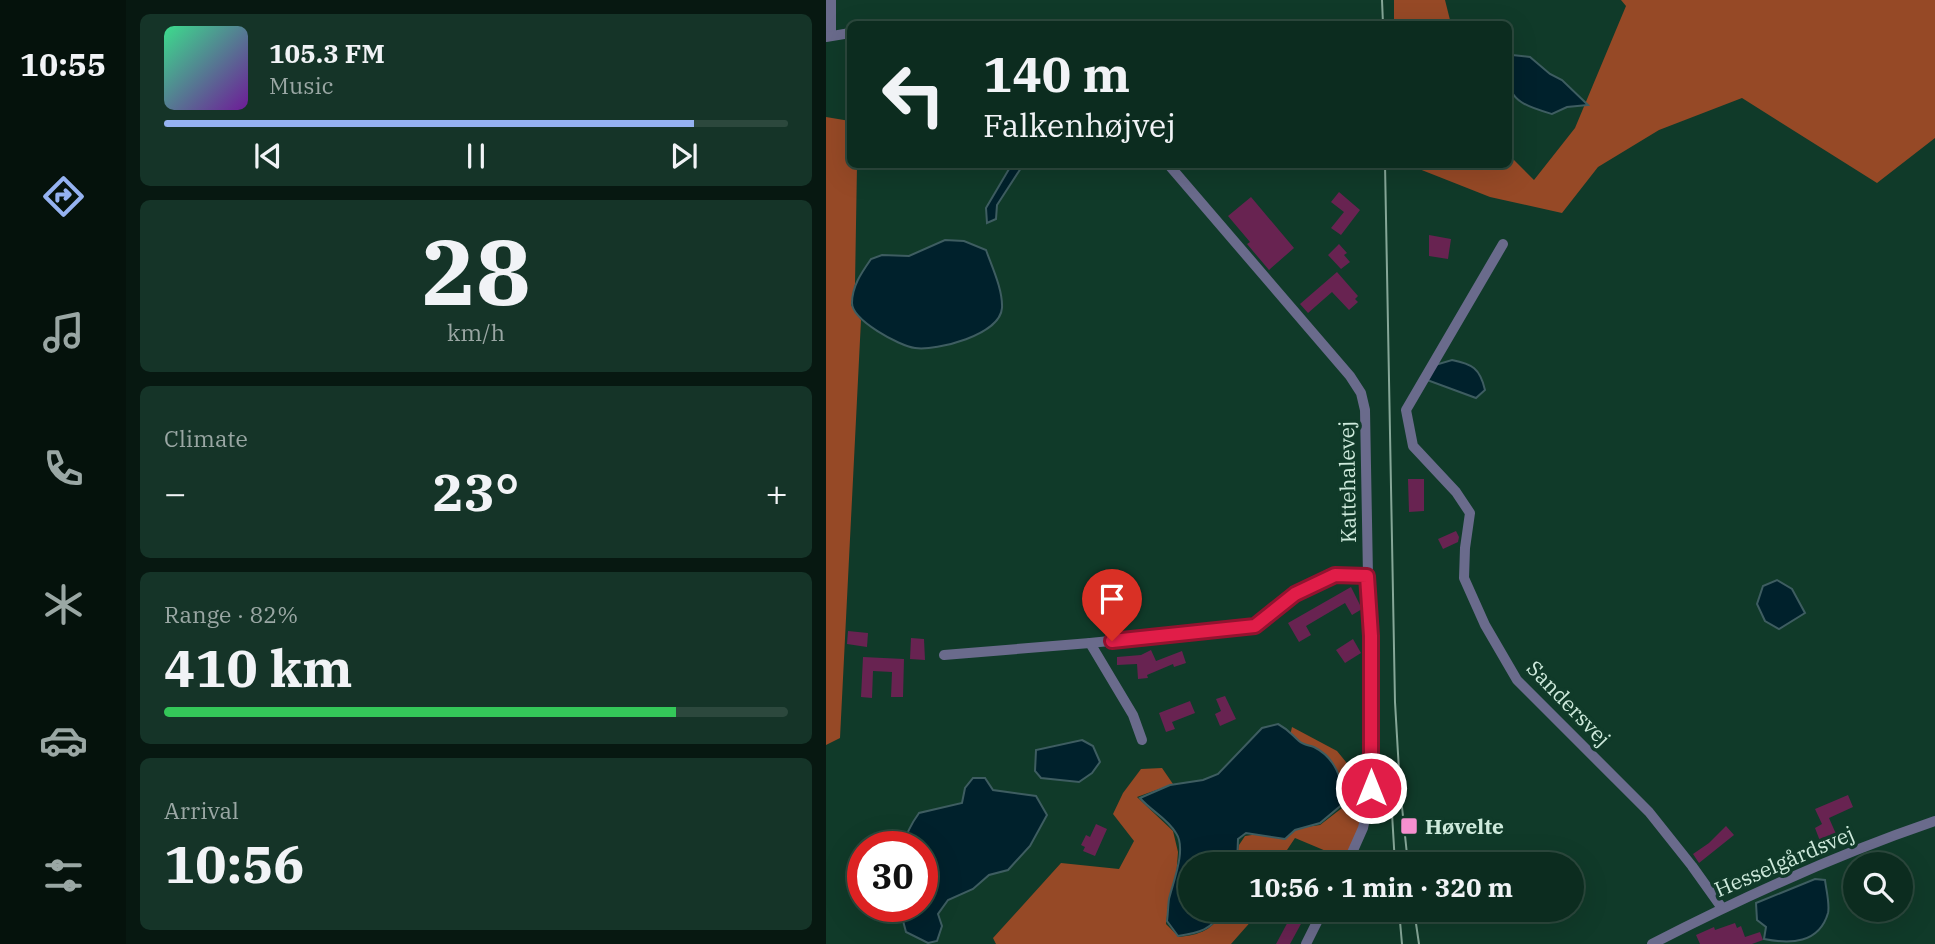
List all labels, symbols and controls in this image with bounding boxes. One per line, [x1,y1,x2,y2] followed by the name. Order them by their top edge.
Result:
[269,36,385,70] text: 105.3 FM
[983,42,1130,105] text: 140 m
[20,43,106,85] text: 10:55
[868,49,959,140] icon: left
[269,70,334,100] text: Music
[983,104,1176,146] text: Falkenhøjvej
[249,137,287,175] icon: previous
[457,137,495,175] icon: pause
[665,137,703,175] icon: next
[39,172,88,221] icon: directions
[421,212,531,330] text: 28
[39,308,88,357] icon: music
[447,317,505,347] text: km/h
[1332,421,1362,543] street label: Kattehalevej
[164,423,248,453] text: Climate
[39,444,88,493] icon: phone
[433,458,519,525] text: 23°
[164,468,187,517] text: −
[765,468,788,517] text: +
[1082,569,1142,641] pin
[39,580,88,629] icon: climate
[1093,580,1131,618] icon: arrive
[164,599,298,629] text: Range · 82%
[164,634,353,701] text: 410 km
[1521,654,1617,752] street label: Sandersvej
[39,716,88,765] icon: car
[1334,751,1408,825] position arrow
[164,795,239,825] text: Arrival
[1425,812,1504,840] place label: Høvelte
[1399,816,1419,836] marker: Høvelte
[1710,819,1858,903] street label: Hesselgårdsvej
[164,830,305,897] text: 10:56
[847,831,938,922] speed limit sign: 30
[39,851,88,900] icon: filters
[1843,852,1913,922] map controls
[1843,852,1913,922] button: search
[1249,870,1513,904] text: 10:56 · 1 min · 320 m

